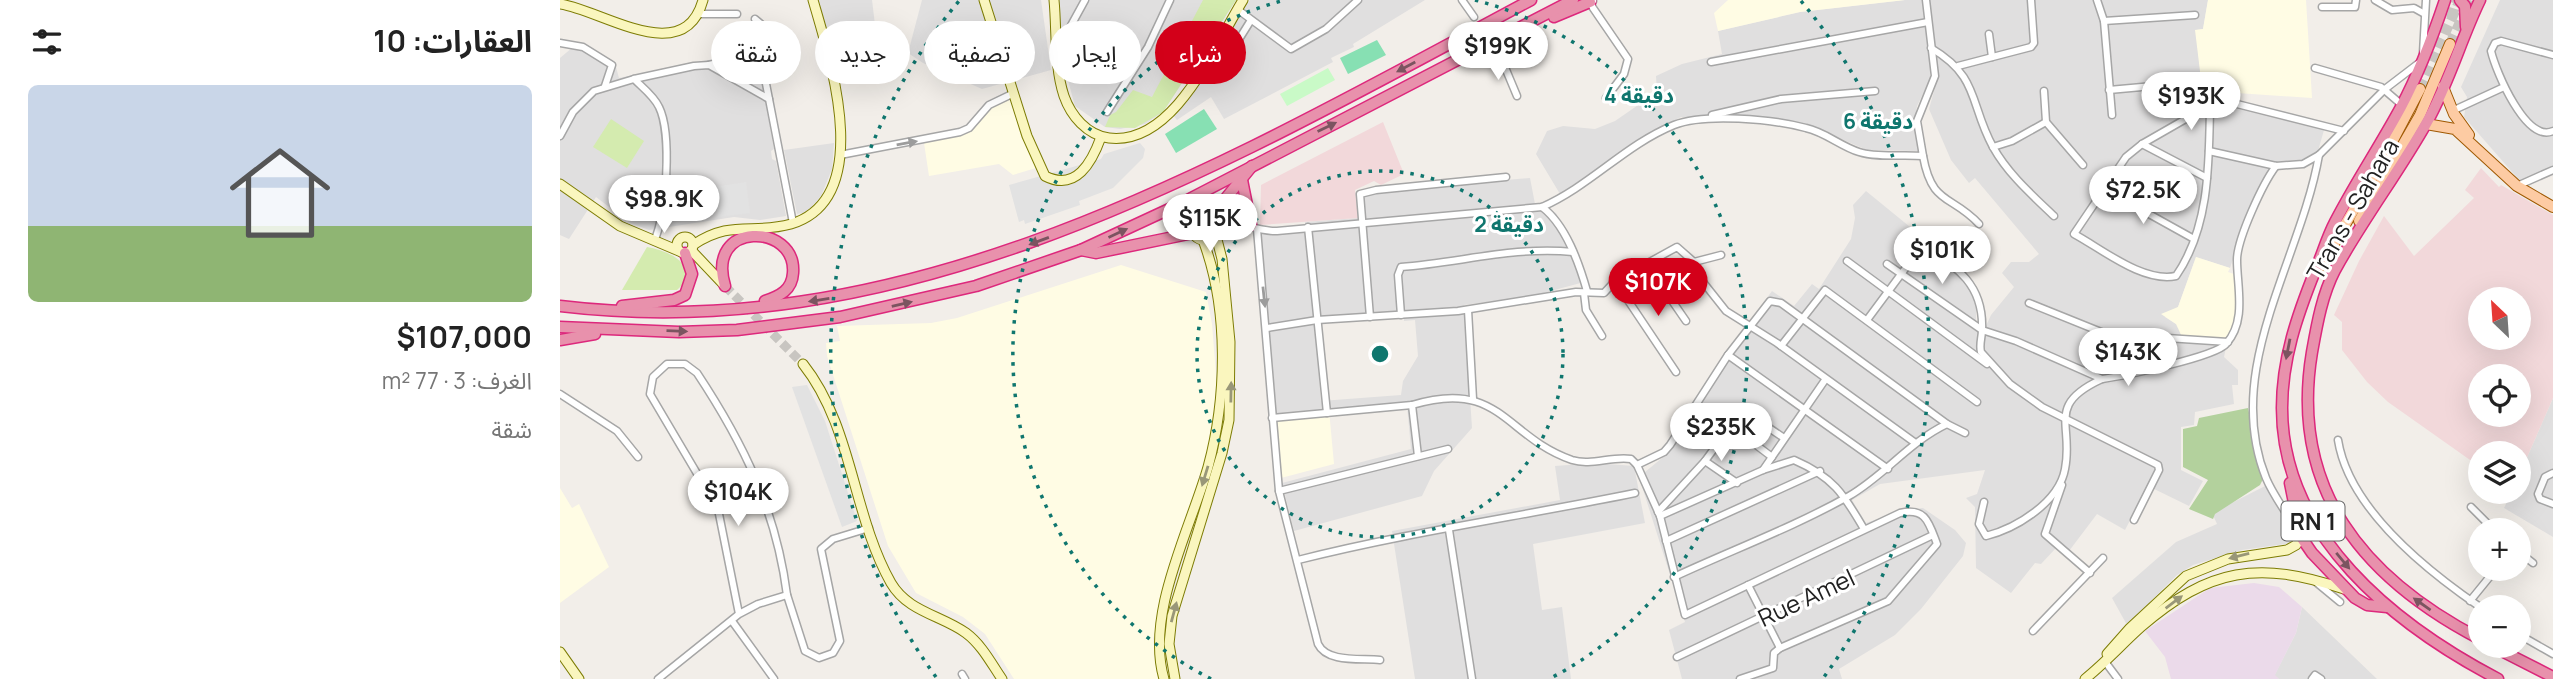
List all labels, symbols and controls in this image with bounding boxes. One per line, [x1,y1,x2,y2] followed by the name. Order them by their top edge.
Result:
[373,20,532,61] text: العقارات: 10
[711,21,801,84] chip: شقة
[815,21,910,84] chip: جديد
[924,21,1035,84] chip: تصفية
[1049,21,1141,84] chip: إيجار
[1155,21,1246,84] chip: شراء
[1449,22,1547,82] pin: $199K
[28,23,66,61] icon: filters
[1464,29,1532,61] text: $199K
[1397,61,1416,73] one-way arrow
[2142,72,2240,132] pin: $193K
[2157,79,2225,111] text: $193K
[1604,81,1674,109] text: 4 دقيقة
[1843,107,1913,135] text: 6 دقيقة
[1317,122,1337,133] one-way arrow
[217,130,343,256] icon: home
[2298,132,2406,286] street label: Trans - Sahara
[896,137,918,148] one-way arrow
[2086,166,2200,226] pin: $72.5K
[2105,173,2181,205] text: $72.5K
[607,176,721,235] pin: $98.9K
[625,182,703,214] text: $98.9K
[1161,194,1259,254] pin: $115K
[1179,201,1241,233] text: $115K
[1474,210,1544,238] text: 2 دقيقة
[1893,226,1991,286] pin: $101K
[1108,227,1128,238] one-way arrow
[1910,233,1974,265] text: $101K
[1028,236,1049,247] one-way arrow
[1609,258,1707,318] pin: $107K
[1625,265,1691,297] text: $107K
[1259,286,1270,308] one-way arrow
[2468,287,2530,350] north arrow
[2468,287,2531,658] map controls
[808,295,830,306] one-way arrow
[891,298,913,309] one-way arrow
[396,316,532,357] text: $107,000
[666,326,688,337] one-way arrow
[2079,328,2177,388] pin: $143K
[2095,335,2161,367] text: $143K
[2283,338,2294,360] one-way arrow
[1368,342,1392,366] centre of rings
[382,364,532,396] text: الغرف: 3 · 77 m²
[2468,364,2531,427] button: locate
[1225,381,1236,403] one-way arrow
[1672,404,1770,463] pin: $235K
[1686,410,1756,442] text: $235K
[491,413,532,445] text: شقة
[2468,441,2531,504] button: layers
[1199,466,1209,487] one-way arrow
[689,468,787,528] pin: $104K
[704,475,772,507] text: $104K
[2282,502,2344,540] road number: RN 1
[2468,518,2531,581] button: +
[2228,551,2250,562] one-way arrow
[2335,552,2350,569] one-way arrow
[1752,560,1860,634] street label: Rue Amel
[2164,595,2182,610] one-way arrow
[2468,595,2531,658] button: −
[2413,597,2431,611] one-way arrow
[1169,601,1180,623] one-way arrow

